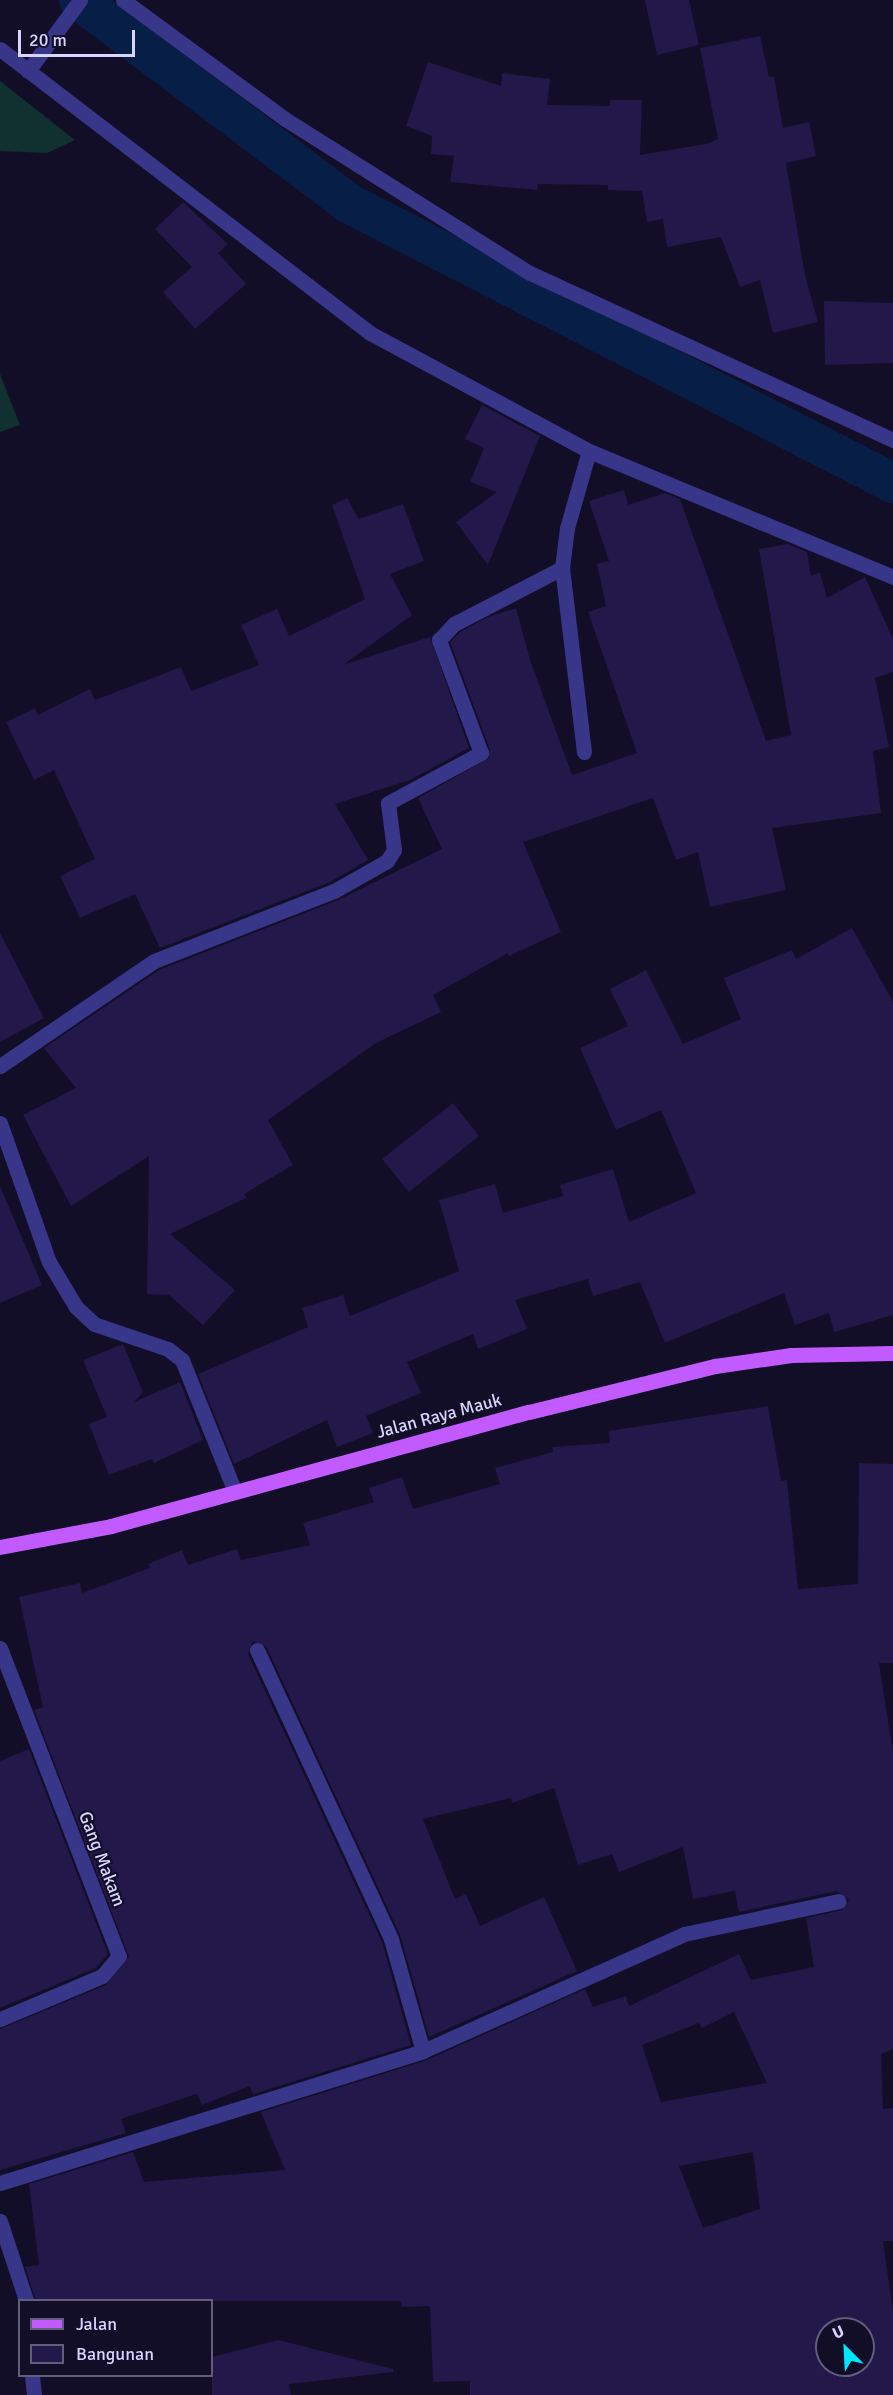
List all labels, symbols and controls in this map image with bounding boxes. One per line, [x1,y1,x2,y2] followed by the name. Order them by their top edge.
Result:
[21,18,138,56] scale bar
[29,29,67,51] text: 20 m
[374,1389,504,1443] street label: Jalan Raya Mauk
[74,1808,130,1910] street label: Gang Makam
[18,2299,213,2377] legend
[76,2313,117,2335] text: Jalan
[815,2317,875,2377] north arrow
[830,2321,847,2344] text: U
[76,2343,154,2365] text: Bangunan

